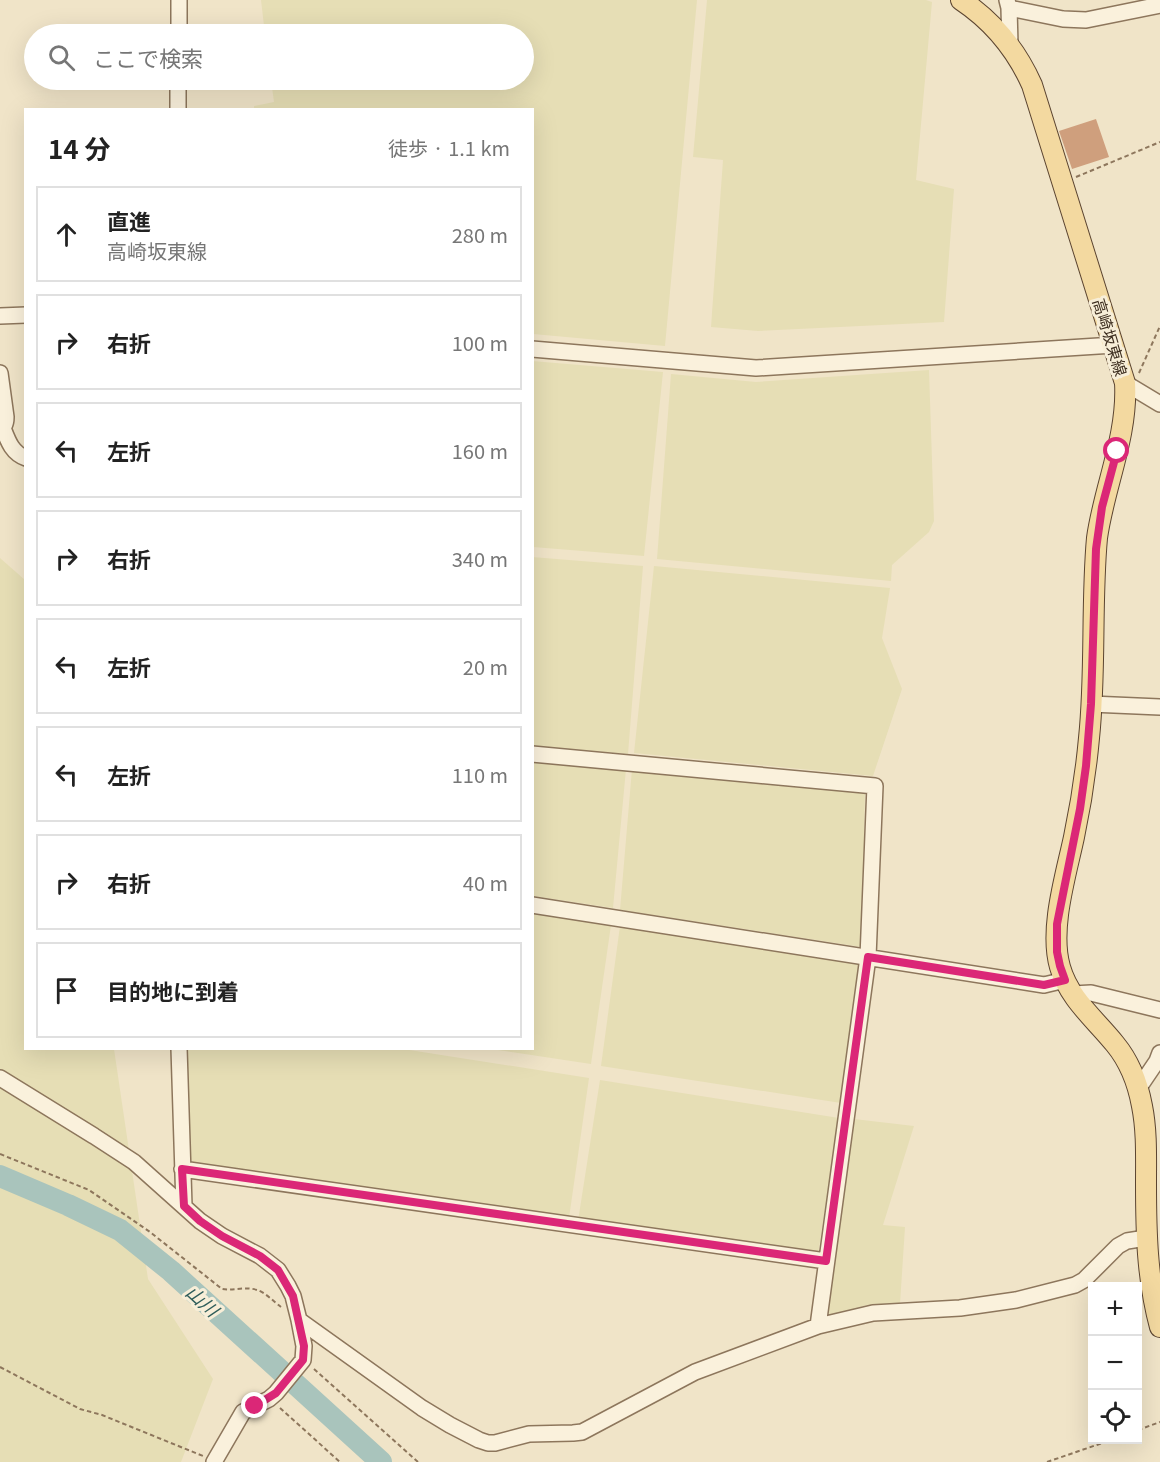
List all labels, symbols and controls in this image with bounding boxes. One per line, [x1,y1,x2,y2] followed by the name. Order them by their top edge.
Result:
[24,24,534,90] search box
[45,41,78,74] icon: search
[93,41,203,73] text: ここで検索
[48,129,111,166] text: 14 分
[388,133,510,162] text: 徒歩 · 1.1 km
[107,204,151,236] text: 直進
[50,218,83,251] icon: ahead
[452,220,508,249] text: 280 m
[107,236,207,265] text: 高崎坂東線
[1088,295,1134,379] street label: 高崎坂東線
[50,326,83,359] icon: right
[107,326,151,358] text: 右折
[452,328,508,357] text: 100 m
[50,434,83,467] icon: left
[107,434,151,466] text: 左折
[452,436,508,465] text: 160 m
[1103,437,1129,463] route start
[50,542,83,575] icon: right
[107,542,151,574] text: 右折
[452,544,508,573] text: 340 m
[50,650,83,683] icon: left
[107,650,151,682] text: 左折
[463,652,508,681] text: 20 m
[50,758,83,791] icon: left
[107,758,151,790] text: 左折
[452,760,508,789] text: 110 m
[50,866,83,899] icon: right
[107,866,151,898] text: 右折
[463,868,508,897] text: 40 m
[50,974,83,1007] icon: arrive
[107,974,239,1006] text: 目的地に到着
[181,1278,227,1323] water label: 山川
[1088,1282,1142,1444] map controls
[1088,1282,1142,1336] button: +
[1088,1336,1142,1390] button: −
[1088,1390,1142,1444] button: locate
[241,1392,267,1418] route end

